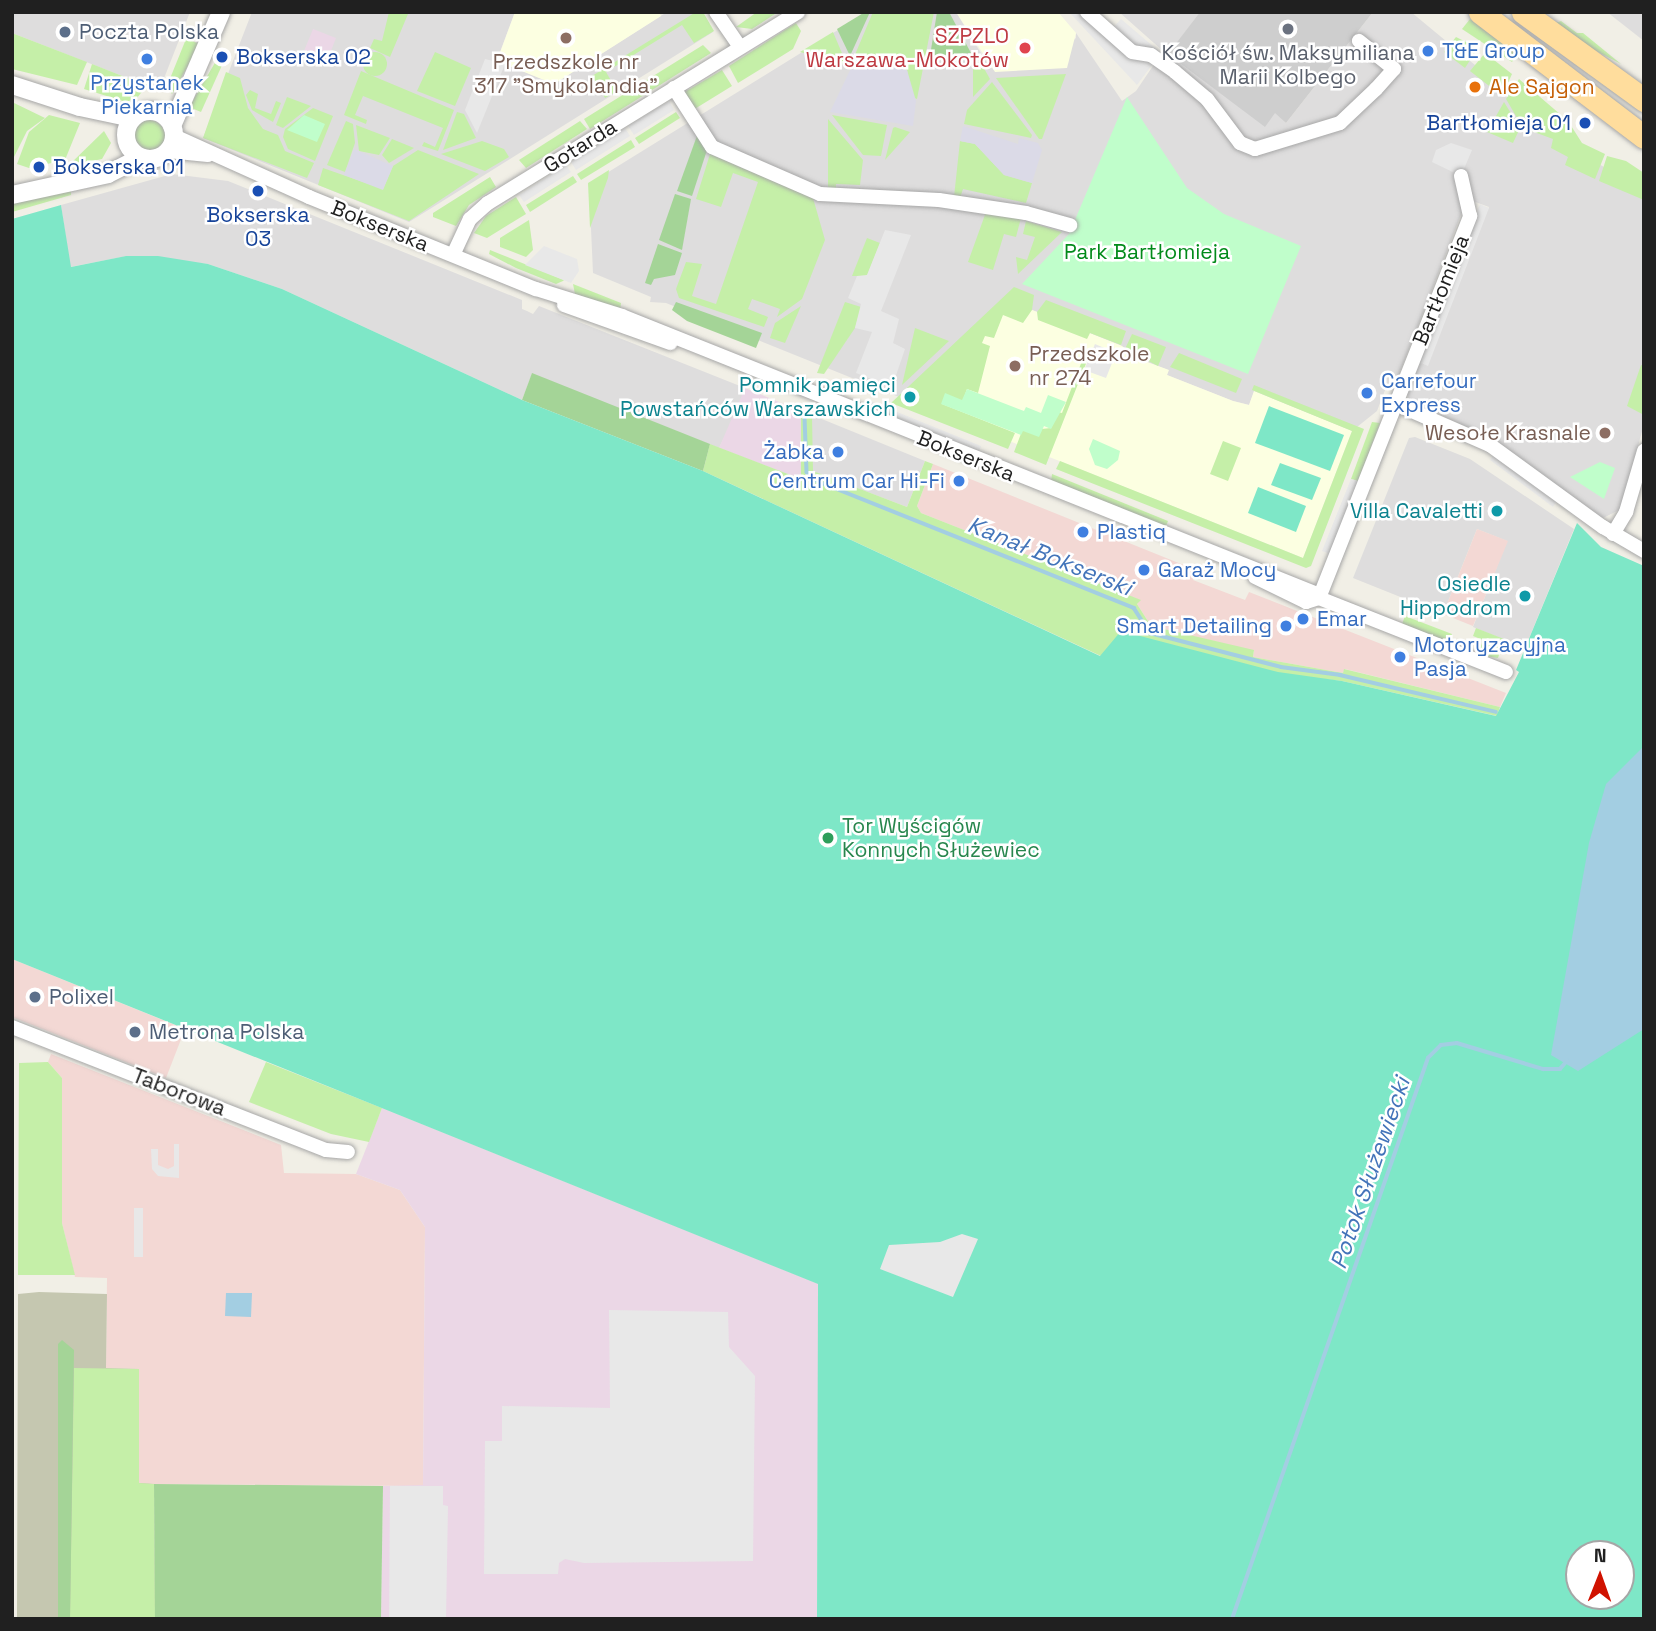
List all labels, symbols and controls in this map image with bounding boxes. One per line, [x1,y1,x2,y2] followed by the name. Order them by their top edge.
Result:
[79,19,219,45] place label: Poczta Polska
[1280,21,1296,37] marker: Kościół św. Maksymiliana Marii Kolbego
[806,23,1009,73] place label: SZPZLO Warszawa-Mokotów
[57,24,73,40] marker: Poczta Polska
[558,30,574,46] marker: Przedszkole nr 317 "Smykolandia"
[1015,38,1035,58] marker: SZPZLO Warszawa-Mokotów
[1442,38,1545,64] place label: T&E Group
[1161,40,1415,90] place label: Kościół św. Maksymiliana Marii Kolbego
[1420,43,1436,59] marker: T&E Group
[236,44,371,70] place label: Bokserska 02
[214,49,230,65] marker: Bokserska 02
[474,49,658,99] place label: Przedszkole nr 317 "Smykolandia"
[139,51,155,67] marker: Przystanek Piekarnia
[90,70,204,120] place label: Przystanek Piekarnia
[1489,74,1595,100] place label: Ale Sajgon
[1467,79,1483,95] marker: Ale Sajgon
[1426,110,1571,136] place label: Bartłomieja 01
[539,114,621,178] street label: Gotarda
[1577,115,1593,131] marker: Bartłomieja 01
[53,154,184,180] place label: Bokserska 01
[31,159,47,175] marker: Bokserska 01
[250,183,266,199] marker: Bokserska 03
[327,195,433,257] street label: Bokserska
[206,202,310,252] place label: Bokserska 03
[1407,231,1475,349] street label: Bartłomieja
[1064,239,1230,265] park label: Park Bartłomieja
[1029,341,1149,391] place label: Przedszkole nr 274
[1007,358,1023,374] marker: Przedszkole nr 274
[1381,368,1477,418] place label: Carrefour Express
[620,372,896,422] place label: Pomnik pamięci Powstańców Warszawskich
[1359,385,1375,401] marker: Carrefour Express
[902,389,918,405] marker: Pomnik pamięci Powstańców Warszawskich
[1425,420,1591,446] place label: Wesołe Krasnale
[913,425,1019,487] street label: Bokserska
[1597,425,1613,441] marker: Wesołe Krasnale
[763,439,824,465] place label: Żabka
[830,444,846,460] marker: Żabka
[769,468,945,494] place label: Centrum Car Hi-Fi
[951,473,967,489] marker: Centrum Car Hi-Fi
[1350,498,1483,524] place label: Villa Cavaletti
[1489,503,1505,519] marker: Villa Cavaletti
[964,510,1136,602] water label: Kanał Bokserski
[1097,519,1166,545] place label: Plastiq
[1075,524,1091,540] marker: Plastiq
[1158,557,1276,583] place label: Garaż Mocy
[1136,562,1152,578] marker: Garaż Mocy
[1400,571,1511,621] place label: Osiedle Hippodrom
[1517,588,1533,604] marker: Osiedle Hippodrom
[1317,606,1367,632] place label: Emar
[1295,611,1311,627] marker: Emar
[1117,613,1272,639] place label: Smart Detailing
[1278,618,1294,634] marker: Smart Detailing
[1414,632,1566,682] place label: Motoryzacyjna Pasja
[1392,649,1408,665] marker: Motoryzacyjna Pasja
[842,813,1040,863] place label: Tor Wyścigów Konnych Służewiec
[820,830,836,846] marker: Tor Wyścigów Konnych Służewiec
[49,984,114,1010] place label: Polixel
[27,989,43,1005] marker: Polixel
[149,1019,304,1045] place label: Metrona Polska
[127,1024,143,1040] marker: Metrona Polska
[129,1063,229,1121] street label: Taborowa
[1324,1074,1416,1272] water label: Potok Służewiecki
[1565,1540,1635,1610] north arrow
[1594,1543,1607,1568] text: N

